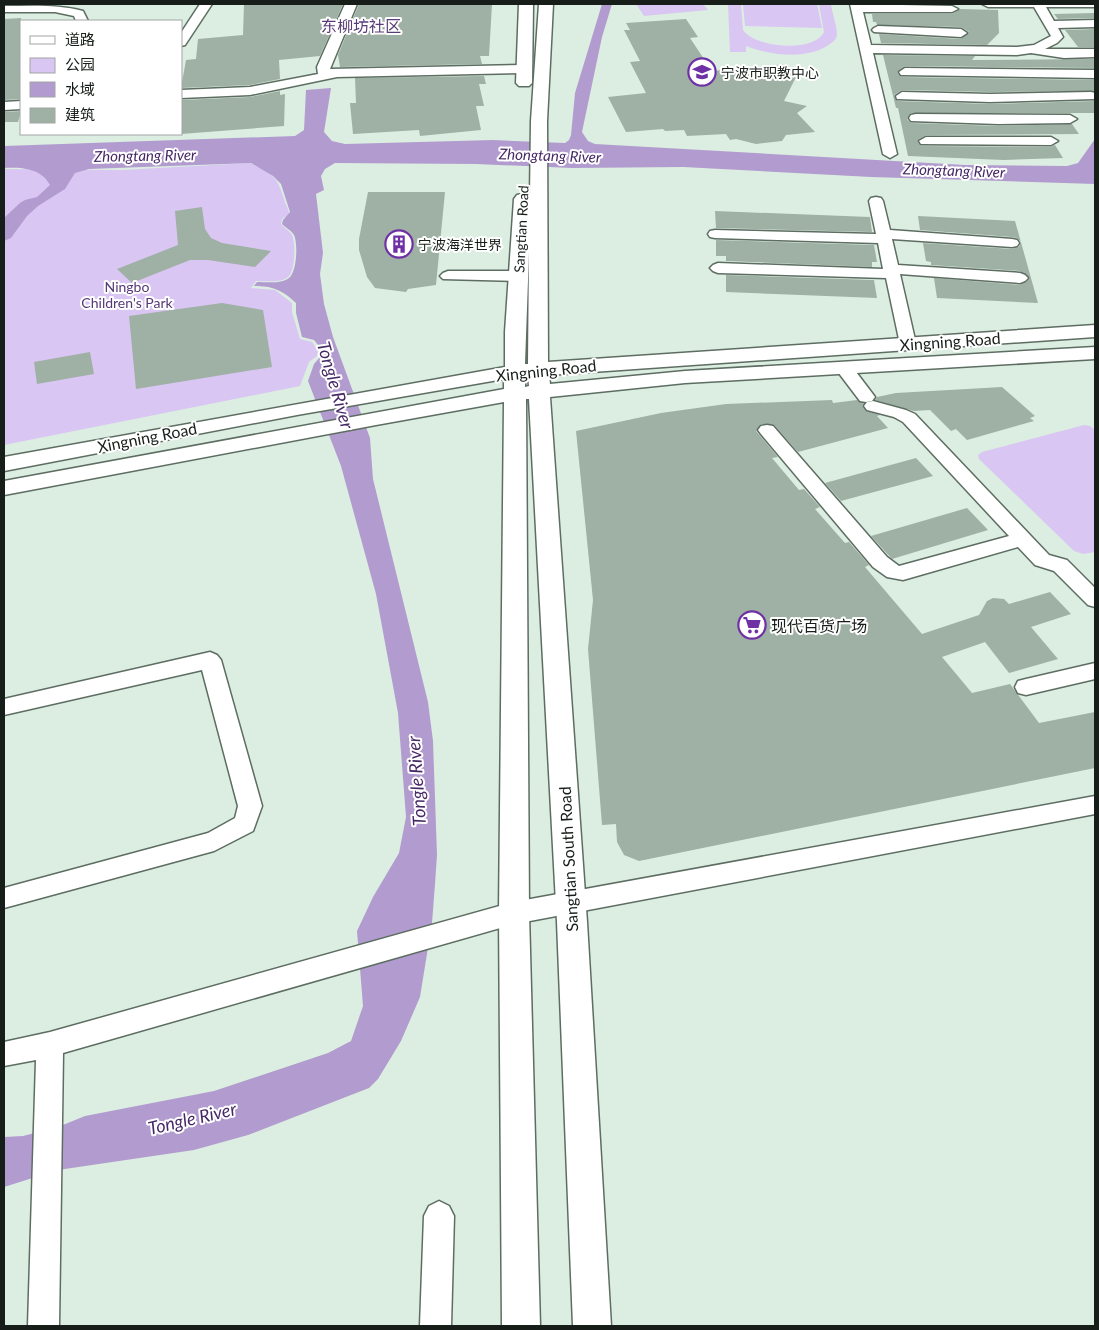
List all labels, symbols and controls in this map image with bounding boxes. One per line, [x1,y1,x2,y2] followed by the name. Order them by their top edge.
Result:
[321,16,401,35] district label: 东柳坊社区
[20,20,182,135] legend
[65,30,95,48] text: 道路
[65,55,95,73] text: 公园
[687,57,717,87] school or university icon: 宁波市职教中心
[721,64,819,81] place label: 宁波市职教中心
[65,80,95,98] text: 水域
[65,105,95,123] text: 建筑
[498,144,602,166] water label: Zhongtang River
[93,145,197,165] water label: Zhongtang River
[902,159,1006,181] water label: Zhongtang River
[510,185,532,273] street label: Sangtian Road
[384,229,414,259] building icon: 宁波海洋世界
[418,236,502,253] place label: 宁波海洋世界
[81,278,174,311] park label: Ningbo Children's Park
[899,328,1001,354] street label: Xingning Road
[313,339,359,432] water label: Tongle River
[495,355,597,385] street label: Xingning Road
[96,418,198,456] street label: Xingning Road
[737,610,767,640] supermarket icon: 现代百货广场
[771,616,867,635] place label: 现代百货广场
[402,734,430,827] water label: Tongle River
[555,786,581,932] street label: Sangtian South Road
[146,1097,239,1139] water label: Tongle River

